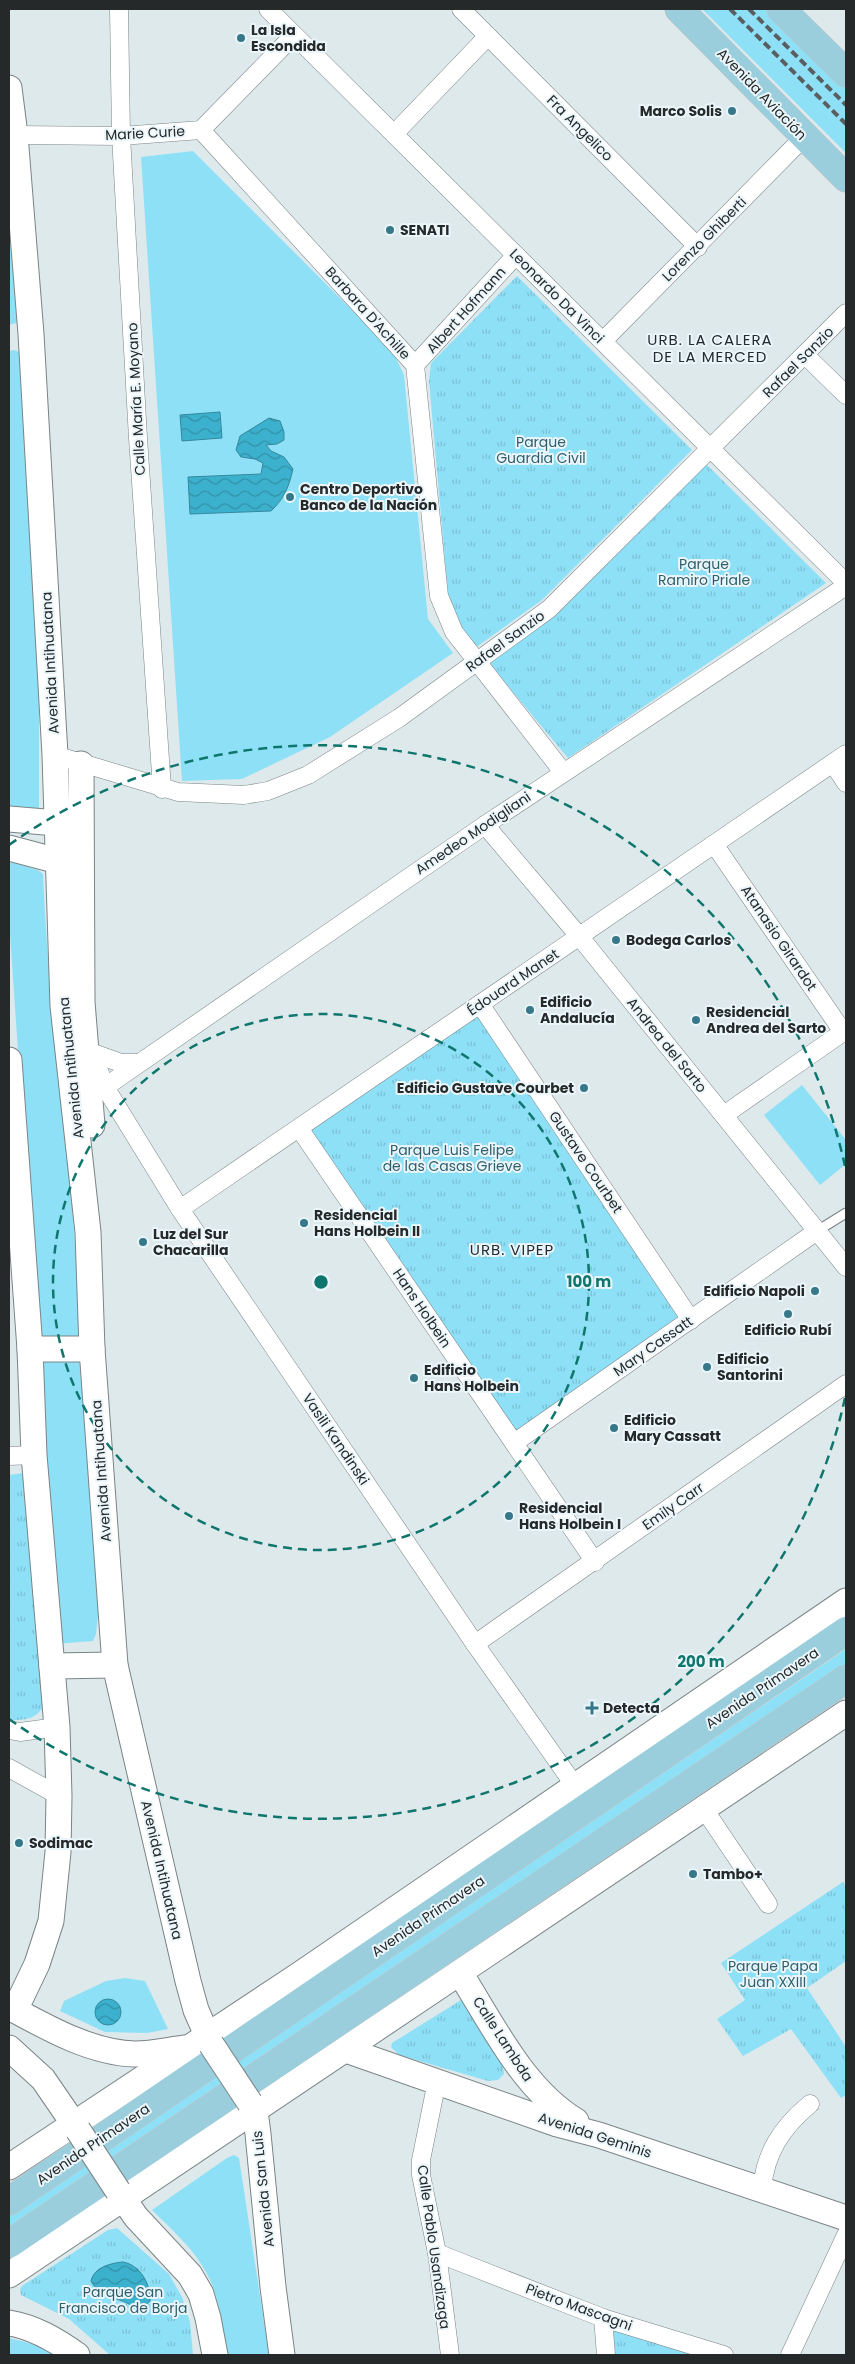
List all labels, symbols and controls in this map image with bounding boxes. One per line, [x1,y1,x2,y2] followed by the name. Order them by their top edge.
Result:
[251,20,326,56] place label: La Isla Escondida
[235,32,247,44] marker: La Isla Escondida
[713,43,811,145] street label: Avenida Aviación
[542,90,618,166] street label: Fra Angelico
[640,101,722,121] place label: Marco Solis
[726,105,738,117] marker: Marco Solis
[105,121,186,145] street label: Marie Curie
[657,192,751,286] street label: Lorenzo Ghiberti
[400,220,449,240] place label: SENATI
[384,224,396,236] marker: SENATI
[505,244,609,348] street label: Leonardo Da Vinci
[321,262,415,364] street label: Barbara D'Achille
[422,262,510,358] street label: Albert Hofmann
[122,322,150,476] street label: Calle María E. Moyano
[758,322,838,402] street label: Rafael Sanzio
[647,329,773,367] district label: URB. LA CALERA DE LA MERCED
[496,432,586,468] park label: Parque Guardia Civil
[300,479,437,515] place label: Centro Deportivo Banco de la Nación
[284,491,296,503] marker: Centro Deportivo Banco de la Nación
[658,554,750,590] park label: Parque Ramiro Priale
[36,591,64,735] street label: Avenida Intihuatana
[461,605,549,677] street label: Rafael Sanzio
[411,787,535,879] street label: Amedeo Modigliani
[736,881,822,995] street label: Atanasio Girardot
[626,930,731,950] place label: Bodega Carlos
[610,934,622,946] marker: Bodega Carlos
[463,944,563,1020] street label: Édouard Manet
[540,992,615,1028] place label: Edificio Andalucía
[622,993,712,1097] street label: Andrea del Sarto
[54,996,88,1140] street label: Avenida Intihuatana
[706,1002,826,1038] place label: Residencial Andrea del Sarto
[524,1004,536,1016] marker: Edificio Andalucía
[690,1014,702,1026] marker: Residencial Andrea del Sarto
[397,1078,574,1098] place label: Edificio Gustave Courbet
[578,1082,590,1094] marker: Edificio Gustave Courbet
[544,1107,628,1217] street label: Gustave Courbet
[383,1140,522,1176] park label: Parque Luis Felipe de las Casas Grieve
[314,1205,420,1241] place label: Residencial Hans Holbein II
[298,1217,310,1229] marker: Residencial Hans Holbein II
[153,1224,228,1260] place label: Luz del Sur Chacarilla
[137,1236,149,1248] marker: Luz del Sur Chacarilla
[470,1239,554,1260] district label: URB. VIPEP
[388,1264,456,1352] street label: Hans Holbein
[567,1271,611,1292] text: 100 m
[312,1273,330,1291] centre of rings
[703,1281,805,1301] place label: Edificio Napoli
[809,1285,821,1297] marker: Edificio Napoli
[782,1308,794,1320] marker: Edificio Rubí
[609,1311,697,1381] street label: Mary Cassatt
[744,1320,832,1340] place label: Edificio Rubí
[717,1349,783,1385] place label: Edificio Santorini
[424,1360,519,1396] place label: Edificio Hans Holbein
[701,1361,713,1373] marker: Edificio Santorini
[408,1372,420,1384] marker: Edificio Hans Holbein
[298,1389,374,1489] street label: Vasili Kandinski
[86,1399,116,1543] street label: Avenida Intihuatana
[624,1410,721,1446] place label: Edificio Mary Cassatt
[608,1422,620,1434] marker: Edificio Mary Cassatt
[638,1477,708,1535] street label: Emily Carr
[519,1498,621,1534] place label: Residencial Hans Holbein I
[503,1510,515,1522] marker: Residencial Hans Holbein I
[701,1643,823,1733] street label: Avenida Primavera
[677,1651,725,1672] text: 200 m
[603,1698,660,1718] place label: Detecta
[585,1701,599,1715] marker: Detecta
[136,1798,188,1942] street label: Avenida Intihuatana
[29,1833,93,1853] place label: Sodimac
[13,1837,25,1849] marker: Sodimac
[703,1864,763,1884] place label: Tambo+
[687,1868,699,1880] marker: Tambo+
[367,1871,489,1961] street label: Avenida Primavera
[728,1956,818,1992] park label: Parque Papa Juan XXIII
[468,1992,538,2086] street label: Calle Lambda
[32,2099,154,2189] street label: Avenida Primavera
[536,2107,654,2163] street label: Avenida Geminis
[247,2130,279,2248] street label: Avenida San Luis
[413,2164,455,2330] street label: Calle Pablo Usandizaga
[523,2278,635,2336] street label: Pietro Mascagni
[59,2282,187,2318] park label: Parque San Francisco de Borja

